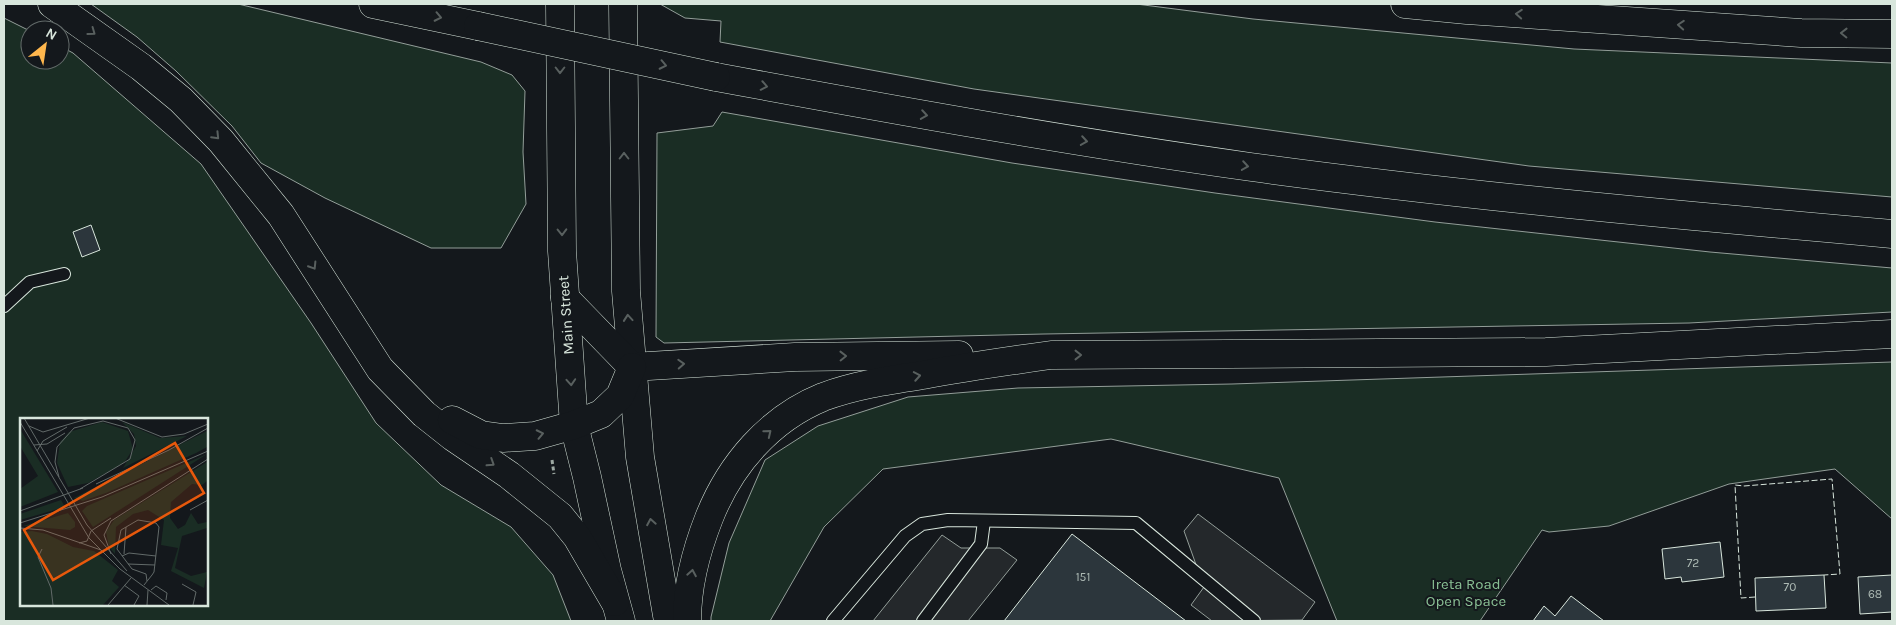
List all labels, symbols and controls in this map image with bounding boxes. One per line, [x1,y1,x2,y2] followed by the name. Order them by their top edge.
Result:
[1515,8,1523,19] one-way arrow
[433,12,442,22] one-way arrow
[1677,19,1685,30] one-way arrow
[20,20,70,70] north arrow
[43,24,60,44] text: N
[86,26,95,34] one-way arrow
[1839,28,1847,38] one-way arrow
[658,59,667,70] one-way arrow
[555,66,565,74] one-way arrow
[759,80,768,90] one-way arrow
[919,110,928,120] one-way arrow
[210,131,219,140] one-way arrow
[1080,135,1089,145] one-way arrow
[619,152,629,160] one-way arrow
[1240,160,1249,170] one-way arrow
[557,229,567,237] one-way arrow
[307,260,316,270] one-way arrow
[554,275,578,355] street label: Main Street
[623,314,634,322] one-way arrow
[1074,350,1082,360] one-way arrow
[840,351,847,361] one-way arrow
[677,358,685,369] one-way arrow
[913,371,921,381] one-way arrow
[565,378,576,386] one-way arrow
[20,418,208,605] inset map
[762,429,771,438] one-way arrow
[535,430,544,440] one-way arrow
[486,456,495,466] one-way arrow
[647,517,657,526] one-way arrow
[1687,556,1699,570] house number: 72
[687,569,697,577] one-way arrow
[1076,570,1090,584] house number: 151
[1426,575,1506,610] park label: Ireta Road Open Space
[1784,580,1796,594] house number: 70
[1868,587,1882,601] house number: 68

